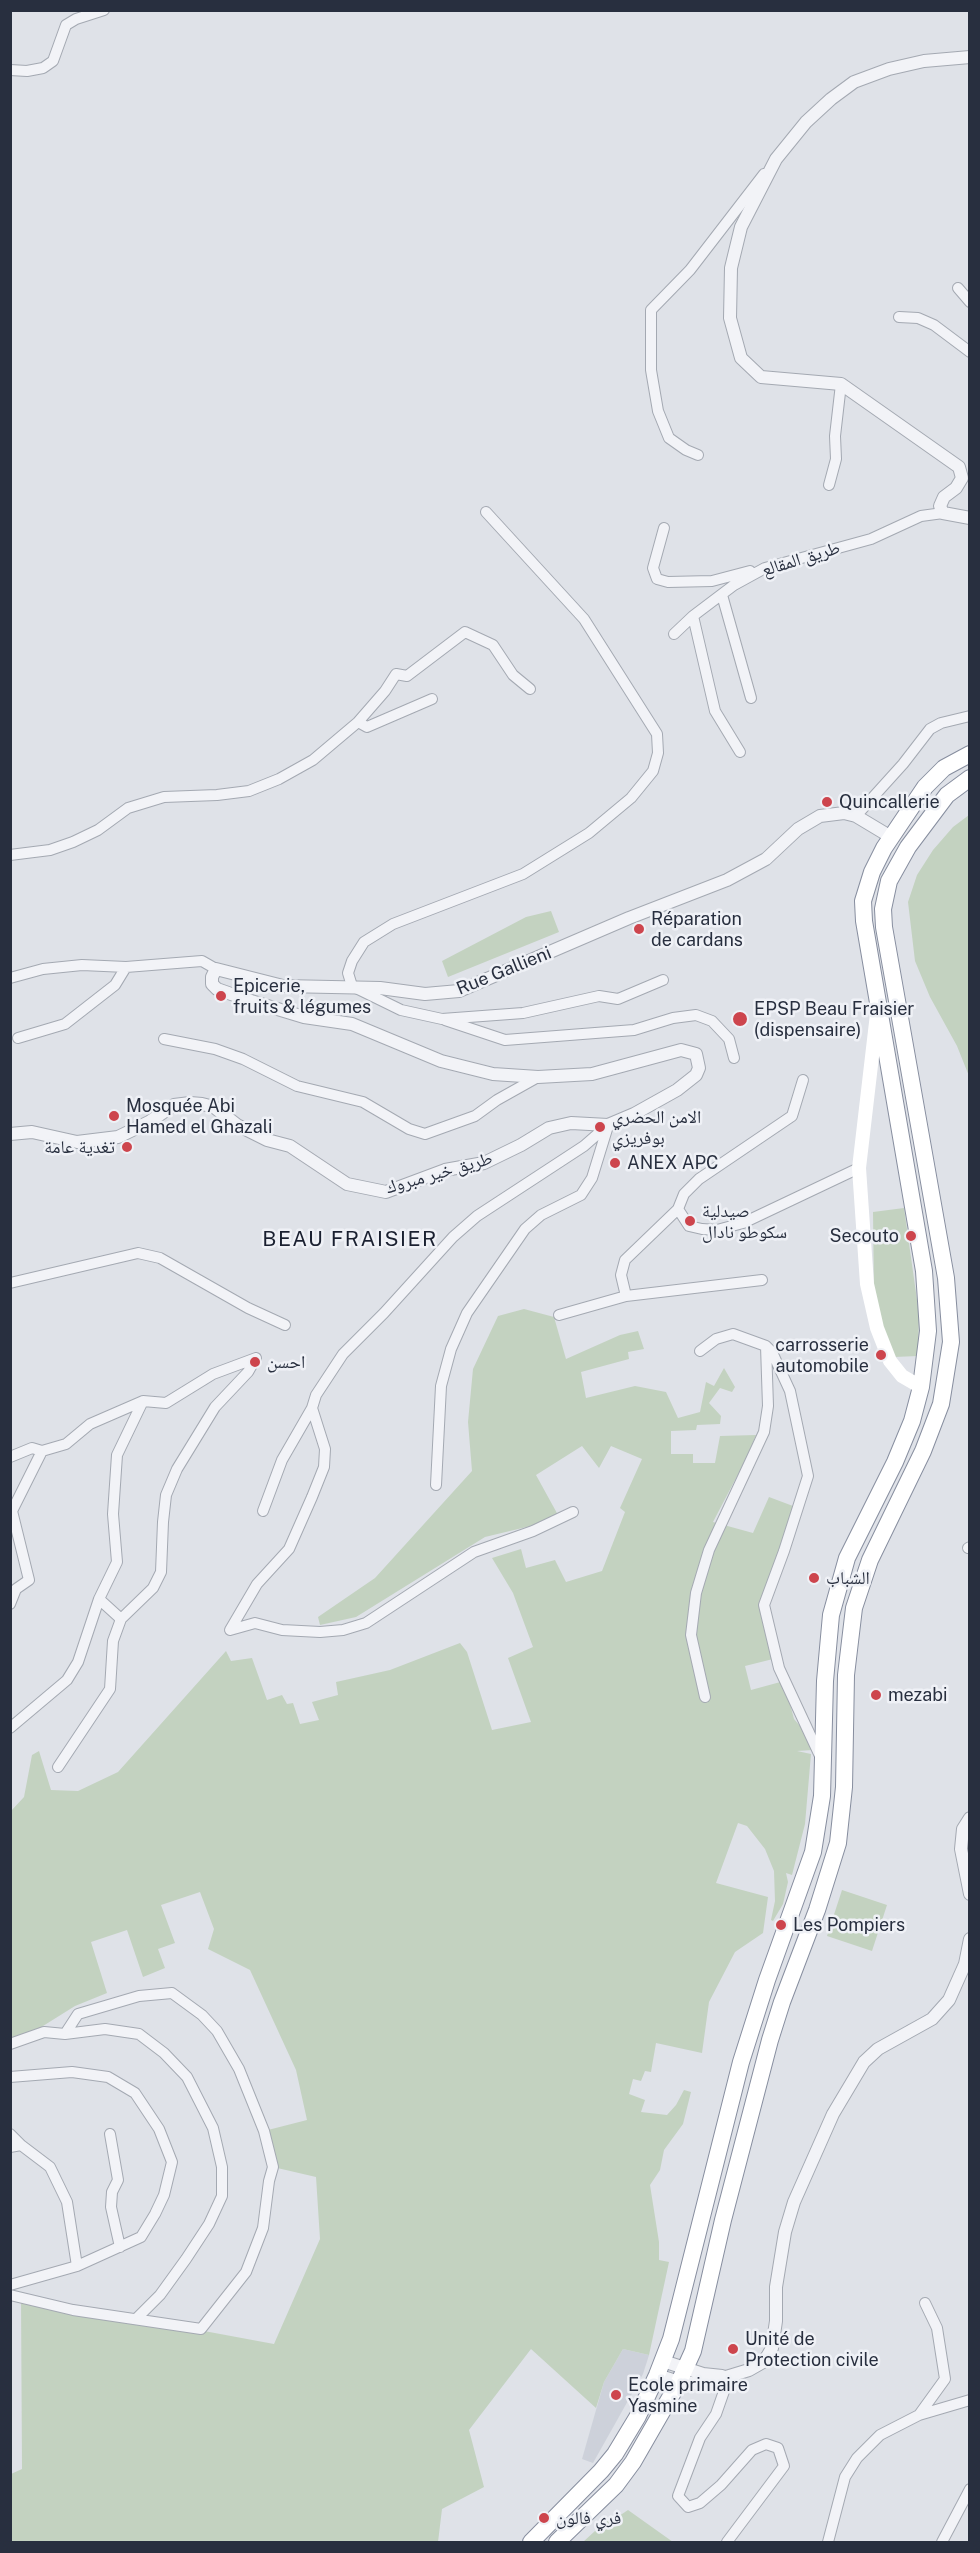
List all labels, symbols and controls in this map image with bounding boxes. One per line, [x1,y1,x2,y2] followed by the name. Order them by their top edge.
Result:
[759,537,843,581] street label: طريق المقالع
[839,791,940,813] place label: Quincallerie
[820,795,834,809] marker: Quincallerie
[651,908,743,950] place label: Réparation de cardans
[632,922,646,936] marker: Réparation de cardans
[453,942,555,1000] street label: Rue Gallieni
[233,975,371,1018] place label: Epicerie, fruits & légumes
[214,989,228,1003] marker: Epicerie, fruits & légumes
[754,998,914,1040] place label: EPSP Beau Fraisier (dispensaire)
[731,1010,749,1028] marker: EPSP Beau Fraisier (dispensaire)
[126,1095,273,1138] place label: Mosquée Abi Hamed el Ghazali
[612,1106,701,1148] place label: الامن الحضري بوفريزي
[107,1109,121,1123] marker: Mosquée Abi Hamed el Ghazali
[593,1120,607,1134] marker: الامن الحضري بوفريزي
[44,1136,115,1158] place label: تغدية عامة
[120,1140,134,1154] marker: تغدية عامة
[383,1147,495,1199] street label: طريق خير مبروك
[627,1152,718,1174] place label: ANEX APC
[608,1156,622,1170] marker: ANEX APC
[702,1200,787,1242] place label: صيدلية سكوطو نادال
[683,1214,697,1228] marker: صيدلية سكوطو نادال
[829,1225,899,1247] place label: Secouto
[262,1227,438,1253] district label: BEAU FRAISIER
[904,1229,918,1243] marker: Secouto
[775,1334,869,1376] place label: carrosserie automobile
[874,1348,888,1362] marker: carrosserie automobile
[267,1351,305,1373] place label: احسن
[248,1355,262,1369] marker: احسن
[826,1567,870,1589] place label: الشباب
[807,1571,821,1585] marker: الشباب
[888,1684,947,1706] place label: mezabi
[869,1688,883,1702] marker: mezabi
[793,1914,905,1936] place label: Les Pompiers
[774,1918,788,1932] marker: Les Pompiers
[745,2328,879,2370] place label: Unité de Protection civile
[726,2342,740,2356] marker: Unité de Protection civile
[628,2374,748,2416] place label: Ecole primaire Yasmine
[609,2388,623,2402] marker: Ecole primaire Yasmine
[556,2507,621,2529] place label: فري فالون
[537,2511,551,2525] marker: فري فالون

